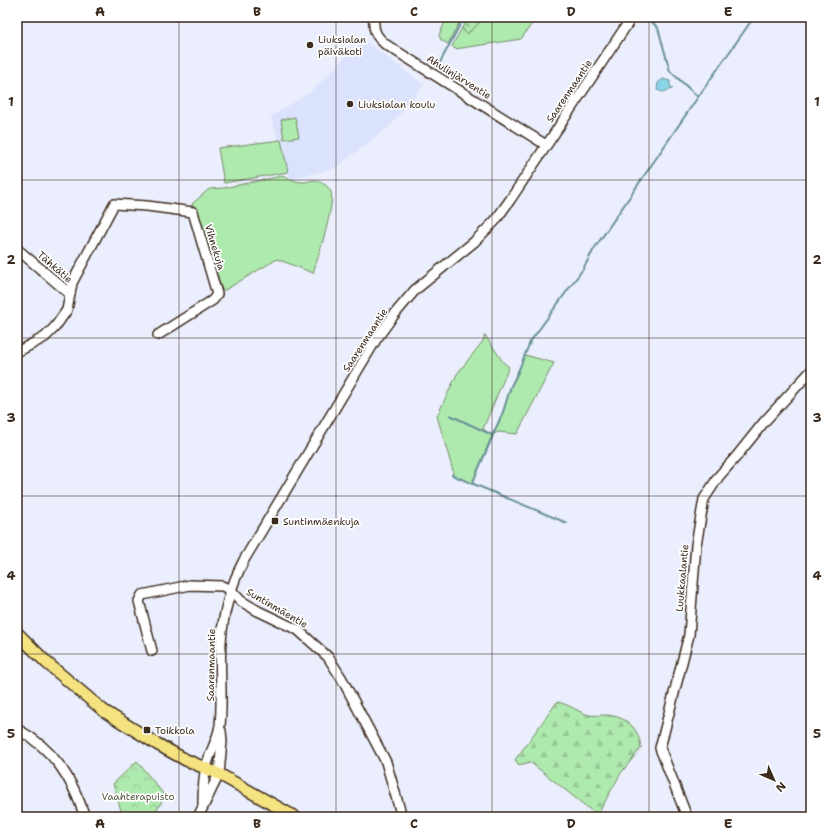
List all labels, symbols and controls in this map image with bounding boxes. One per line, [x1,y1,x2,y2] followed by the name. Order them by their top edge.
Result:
[95,3,105,20] text: A
[253,3,261,20] text: B
[410,3,418,20] text: C
[566,3,576,20] text: D
[724,3,733,20] text: E
[318,33,366,58] place label: Liuksialan päiväkoti
[305,40,315,50] marker: Liuksialan päiväkoti
[424,52,494,102] street label: Ahulinjärventie
[543,57,595,125] street label: Saarenmaantie
[8,93,14,110] text: 1
[814,93,820,110] text: 1
[358,98,436,111] place label: Liuksialan koulu
[345,99,355,109] marker: Liuksialan koulu
[202,222,228,272] street label: Vihnekuja
[35,248,75,286] street label: Tähkätie
[6,251,16,268] text: 2
[812,251,822,268] text: 2
[340,306,391,374] street label: Saarenmaantie
[6,409,16,426] text: 3
[812,409,822,426] text: 3
[283,515,360,528] place label: Suntinmäenkuja
[270,516,280,526] marker: Suntinmäenkuja
[673,543,691,612] street label: Luukkaalantie
[6,567,16,584] text: 4
[812,567,822,584] text: 4
[244,585,310,631] street label: Suntinmäentie
[204,628,218,702] street label: Saarenmaantie
[155,724,195,737] place label: Toikkola
[7,725,15,742] text: 5
[142,725,152,735] marker: Toikkola
[813,725,821,742] text: 5
[754,760,794,800] north arrow
[772,778,789,795] text: N
[102,790,174,803] park label: Vaahterapuisto
[95,815,105,832] text: A
[253,815,261,832] text: B
[410,815,418,832] text: C
[566,815,576,832] text: D
[724,815,733,832] text: E

